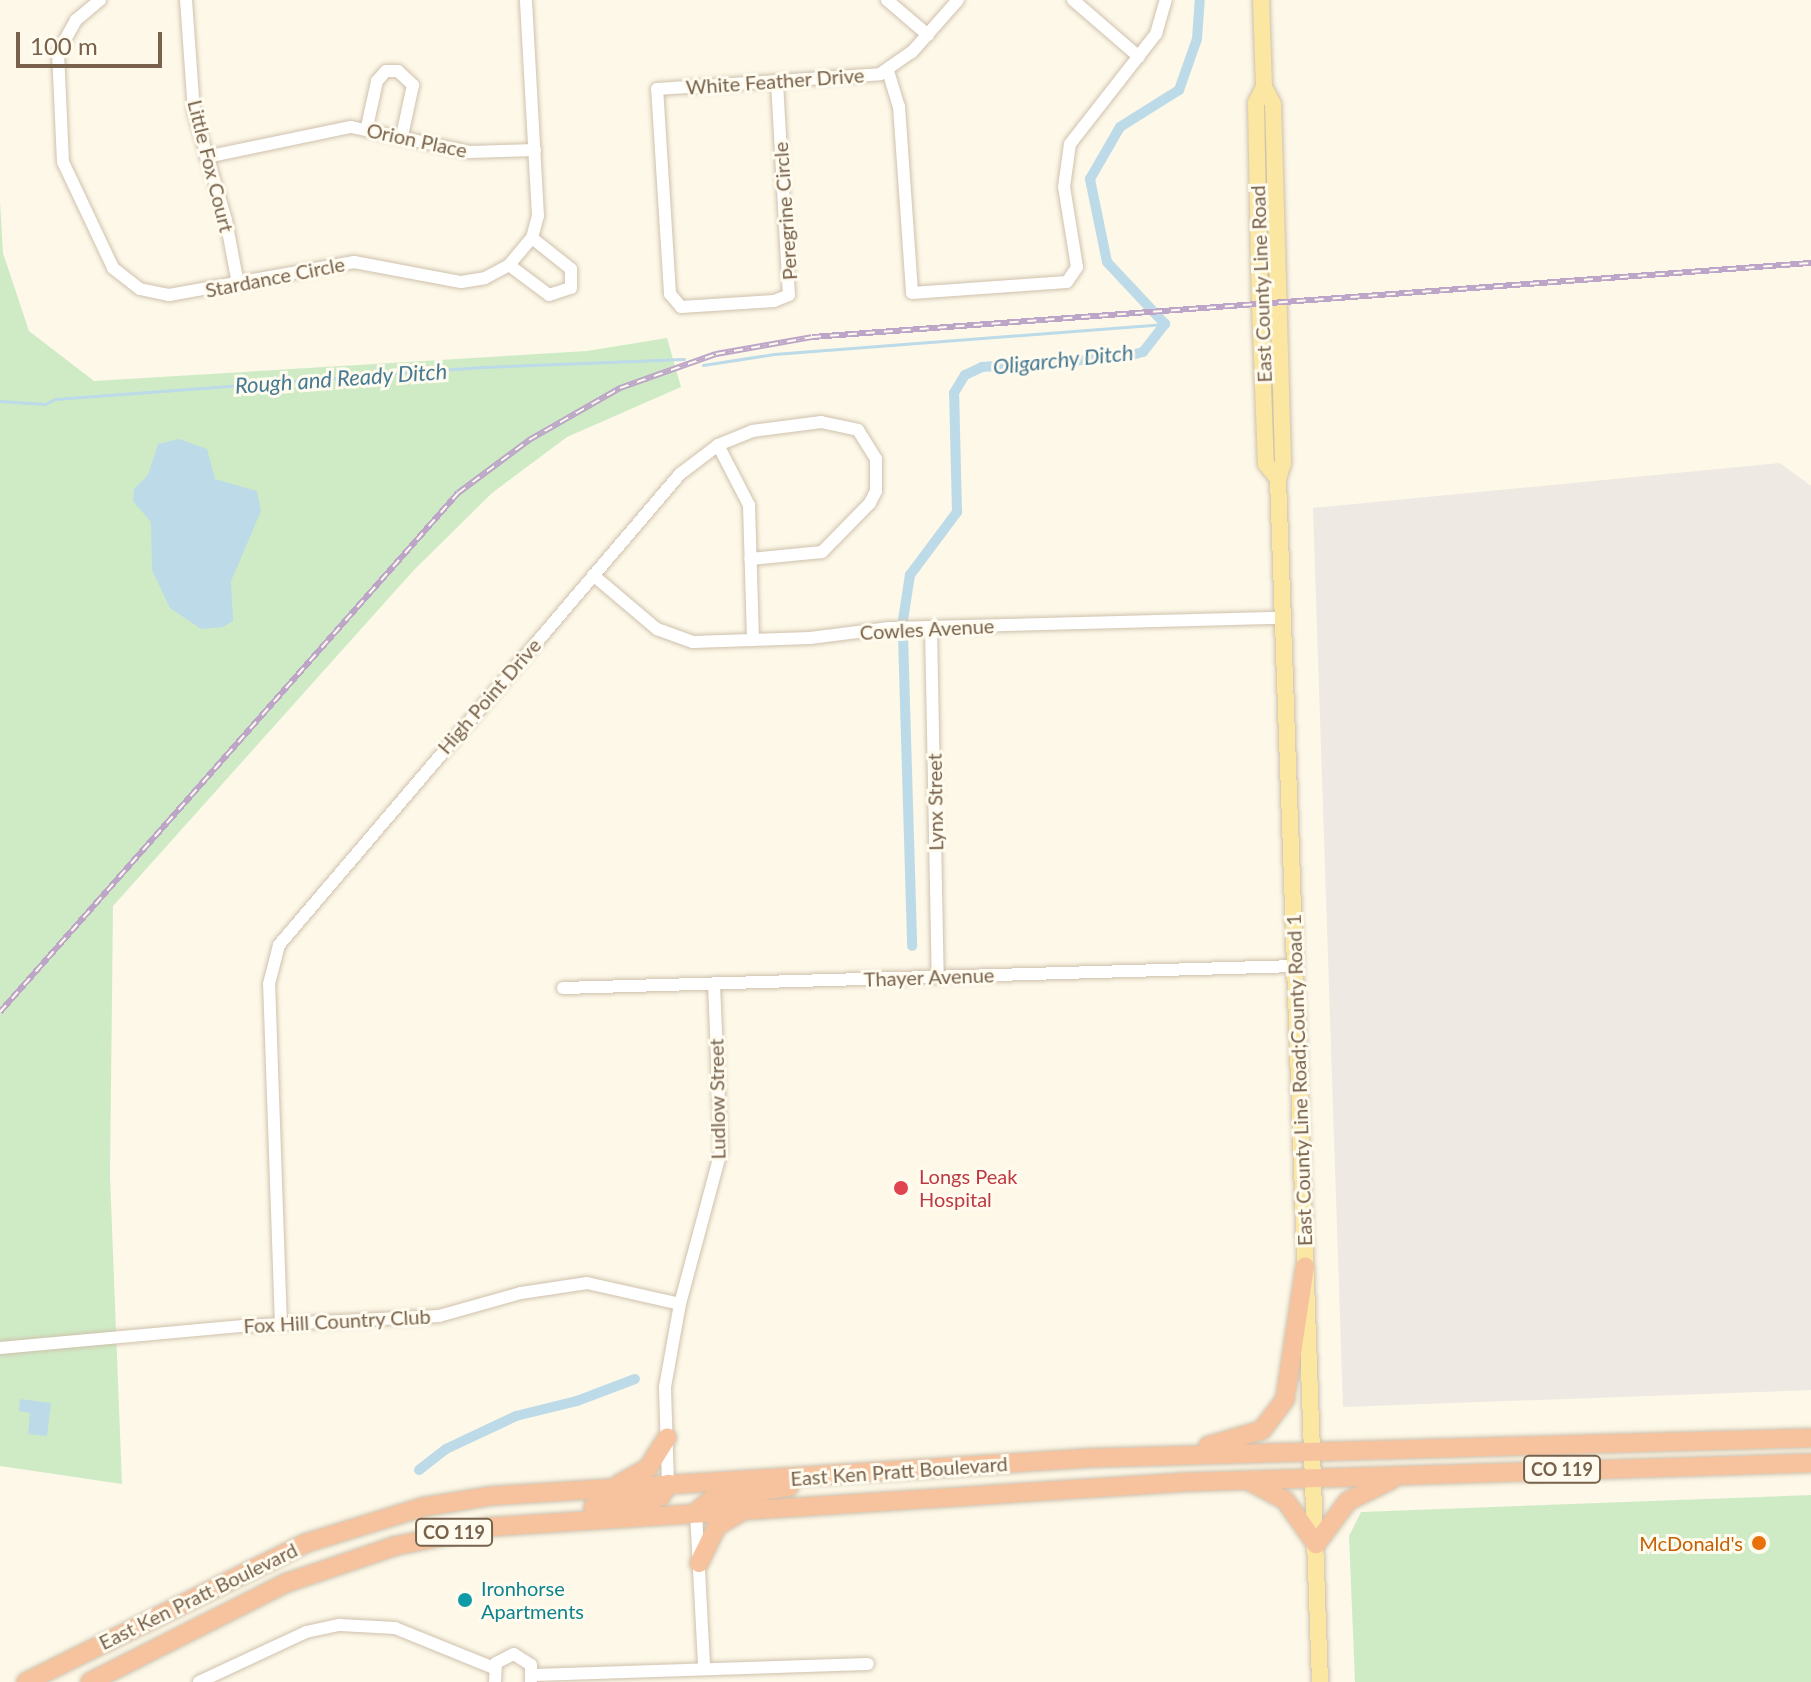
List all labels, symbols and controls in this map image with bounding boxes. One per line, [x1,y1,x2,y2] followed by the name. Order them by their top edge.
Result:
[20,16,166,66] scale bar
[30,31,98,60] text: 100 m
[685,63,865,99] street label: White Feather Drive
[183,97,239,235] street label: Little Fox Court
[365,118,469,162] street label: Orion Place
[768,141,802,281] street label: Peregrine Circle
[1246,185,1276,383] street label: East County Line Road
[203,252,347,302] street label: Stardance Circle
[991,338,1135,380] water label: Oligarchy Ditch
[234,357,448,399] water label: Rough and Ready Ditch
[859,613,995,645] street label: Cowles Avenue
[432,633,546,759] street label: High Point Drive
[922,753,948,851] street label: Lynx Street
[1281,913,1317,1247] street label: East County Line Road;County Road 1
[863,963,995,991] street label: Thayer Avenue
[704,1038,730,1160] street label: Ludlow Street
[919,1164,1017,1211] place label: Longs Peak Hospital
[890,1177,912,1199] marker: Longs Peak Hospital
[243,1304,431,1338] street label: Fox Hill Country Club
[790,1451,1008,1491] street label: East Ken Pratt Boulevard
[1522,1455,1602,1483] road number: CO 119
[414,1518,494,1546] road number: CO 119
[1639,1531,1743,1555] place label: McDonald's
[1750,1534,1768,1552] marker: McDonald's
[95,1538,301,1654] street label: East Ken Pratt Boulevard
[481,1576,584,1623] place label: Ironhorse Apartments
[456,1591,474,1609] marker: Ironhorse Apartments

